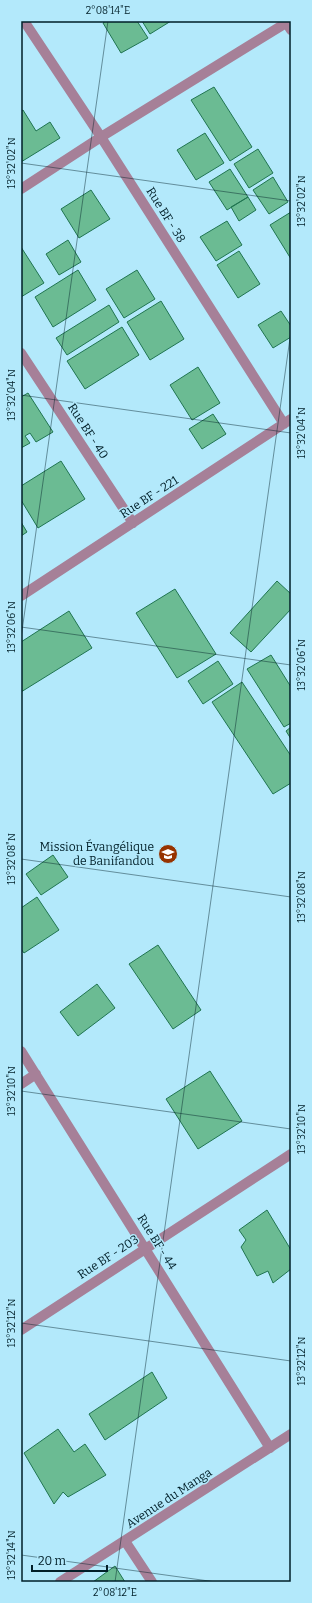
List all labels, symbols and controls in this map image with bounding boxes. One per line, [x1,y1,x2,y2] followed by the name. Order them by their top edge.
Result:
[86,5,130,17] text: 2°08'14"E
[6,137,18,189] text: 13°32'02"N
[296,175,308,227] text: 13°32'02"N
[143,185,189,245] street label: Rue BF - 38
[6,369,18,421] text: 13°32'04"N
[65,401,111,461] street label: Rue BF - 40
[296,407,308,459] text: 13°32'04"N
[117,473,181,521] street label: Rue BF - 221
[6,601,18,653] text: 13°32'06"N
[296,639,308,691] text: 13°32'06"N
[6,833,18,885] text: 13°32'08"N
[39,839,155,868] place label: Mission Évangélique de Banifandou
[157,843,179,865] school or university icon: Mission Évangélique de Banifandou
[296,871,308,923] text: 13°32'08"N
[6,1066,18,1116] text: 13°32'10"N
[296,1104,308,1154] text: 13°32'10"N
[134,1212,180,1272] street label: Rue BF - 44
[75,1232,141,1282] street label: Rue BF - 203
[6,1298,18,1347] text: 13°32'12"N
[296,1336,308,1385] text: 13°32'12"N
[124,1465,215,1531] street label: Avenue du Manga
[6,1530,18,1580] text: 13°32'14"N
[32,1547,107,1573] scale bar
[38,1554,67,1568] text: 20 m
[93,1587,137,1599] text: 2°08'12"E

